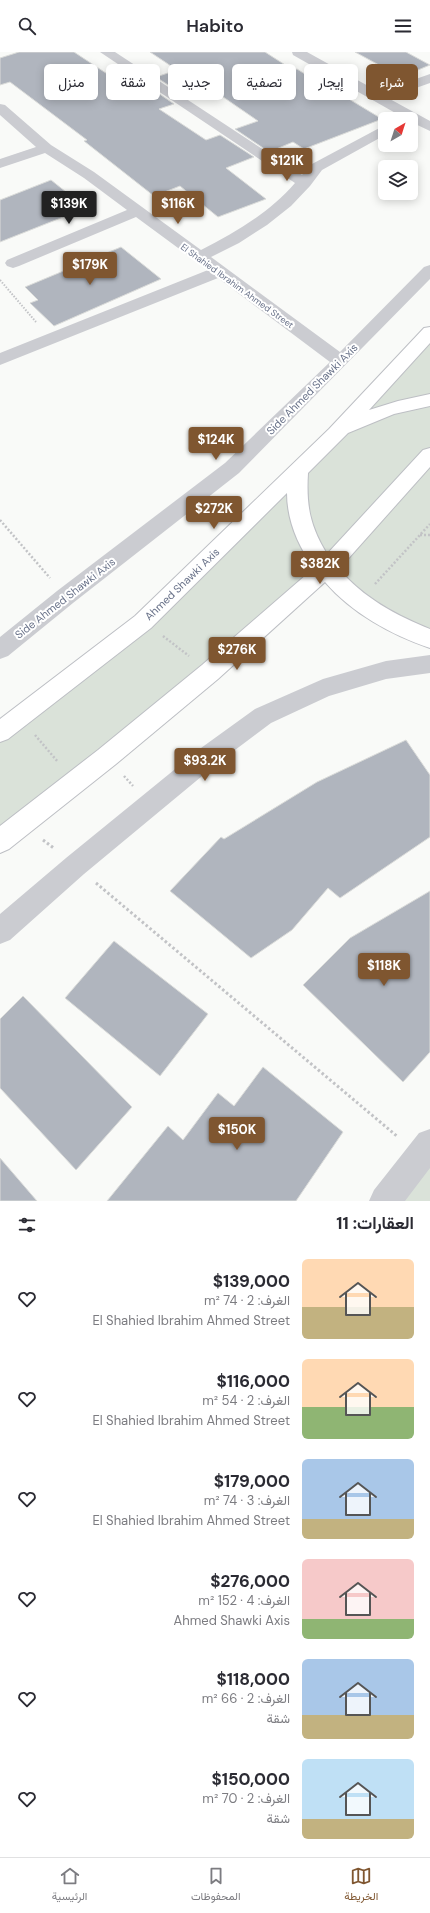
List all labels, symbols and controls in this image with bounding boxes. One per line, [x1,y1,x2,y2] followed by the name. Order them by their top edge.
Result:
[186,14,244,38] text: Habito
[16,15,38,37] icon: search
[392,15,414,37] icon: menu
[44,64,98,100] chip: منزل
[106,64,160,100] chip: شقة
[168,64,224,100] chip: جديد
[232,64,296,100] chip: تصفية
[304,64,358,100] chip: إيجار
[366,64,418,100] chip: شراء
[378,112,418,152] north arrow
[378,112,418,200] map controls
[259,148,315,182] pin: $121K
[270,152,304,169] text: $121K
[378,160,418,200] button: layers
[41,191,97,225] pin: $139K
[150,191,206,225] pin: $116K
[51,195,87,212] text: $139K
[161,195,195,212] text: $116K
[178,241,296,331] street label: El Shahied Ibrahim Ahmed Street
[62,252,118,286] pin: $179K
[72,256,108,273] text: $179K
[263,340,361,438] street label: Side Ahmed Shawki Axis
[188,427,244,461] pin: $124K
[198,431,234,448] text: $124K
[186,496,242,530] pin: $272K
[195,500,233,517] text: $272K
[142,545,222,623] street label: Ahmed Shawki Axis
[292,551,348,585] pin: $382K
[12,554,118,642] street label: Side Ahmed Shawki Axis
[300,555,340,572] text: $382K
[209,637,265,671] pin: $276K
[218,641,256,658] text: $276K
[172,748,238,782] pin: $93.2K
[183,752,227,769] text: $93.2K
[356,953,412,987] pin: $118K
[367,957,401,974] text: $118K
[209,1117,265,1151] pin: $150K
[218,1121,256,1138] text: $150K
[336,1212,414,1234] text: العقارات: 11
[16,1214,38,1236] icon: filters
[213,1270,290,1292] text: $139,000
[334,1275,382,1323] icon: home
[16,1288,38,1310] icon: heart
[204,1292,290,1309] text: الغرف: 2 · 74 m²
[92,1312,290,1329] text: El Shahied Ibrahim Ahmed Street
[216,1370,290,1392] text: $116,000
[334,1375,382,1423] icon: home
[16,1388,38,1410] icon: heart
[202,1392,290,1409] text: الغرف: 2 · 54 m²
[92,1412,290,1429] text: El Shahied Ibrahim Ahmed Street
[214,1470,290,1492] text: $179,000
[334,1475,382,1523] icon: home
[16,1488,38,1510] icon: heart
[204,1492,290,1509] text: الغرف: 3 · 74 m²
[92,1512,290,1529] text: El Shahied Ibrahim Ahmed Street
[210,1570,290,1592] text: $276,000
[334,1575,382,1623] icon: home
[16,1588,38,1610] icon: heart
[198,1592,290,1609] text: الغرف: 4 · 152 m²
[174,1612,290,1629] text: Ahmed Shawki Axis
[217,1668,290,1690] text: $118,000
[334,1675,382,1723] icon: home
[16,1688,38,1710] icon: heart
[202,1690,290,1707] text: الغرف: 2 · 66 m²
[267,1710,290,1727] text: شقة
[211,1768,290,1790] text: $150,000
[334,1775,382,1823] icon: home
[16,1788,38,1810] icon: heart
[202,1790,290,1807] text: الغرف: 2 · 70 m²
[267,1810,290,1827] text: شقة
[52,1865,87,1906] tab: الرئيسية
[191,1865,241,1906] tab: المحفوظات
[344,1865,378,1906] tab: الخريطة

